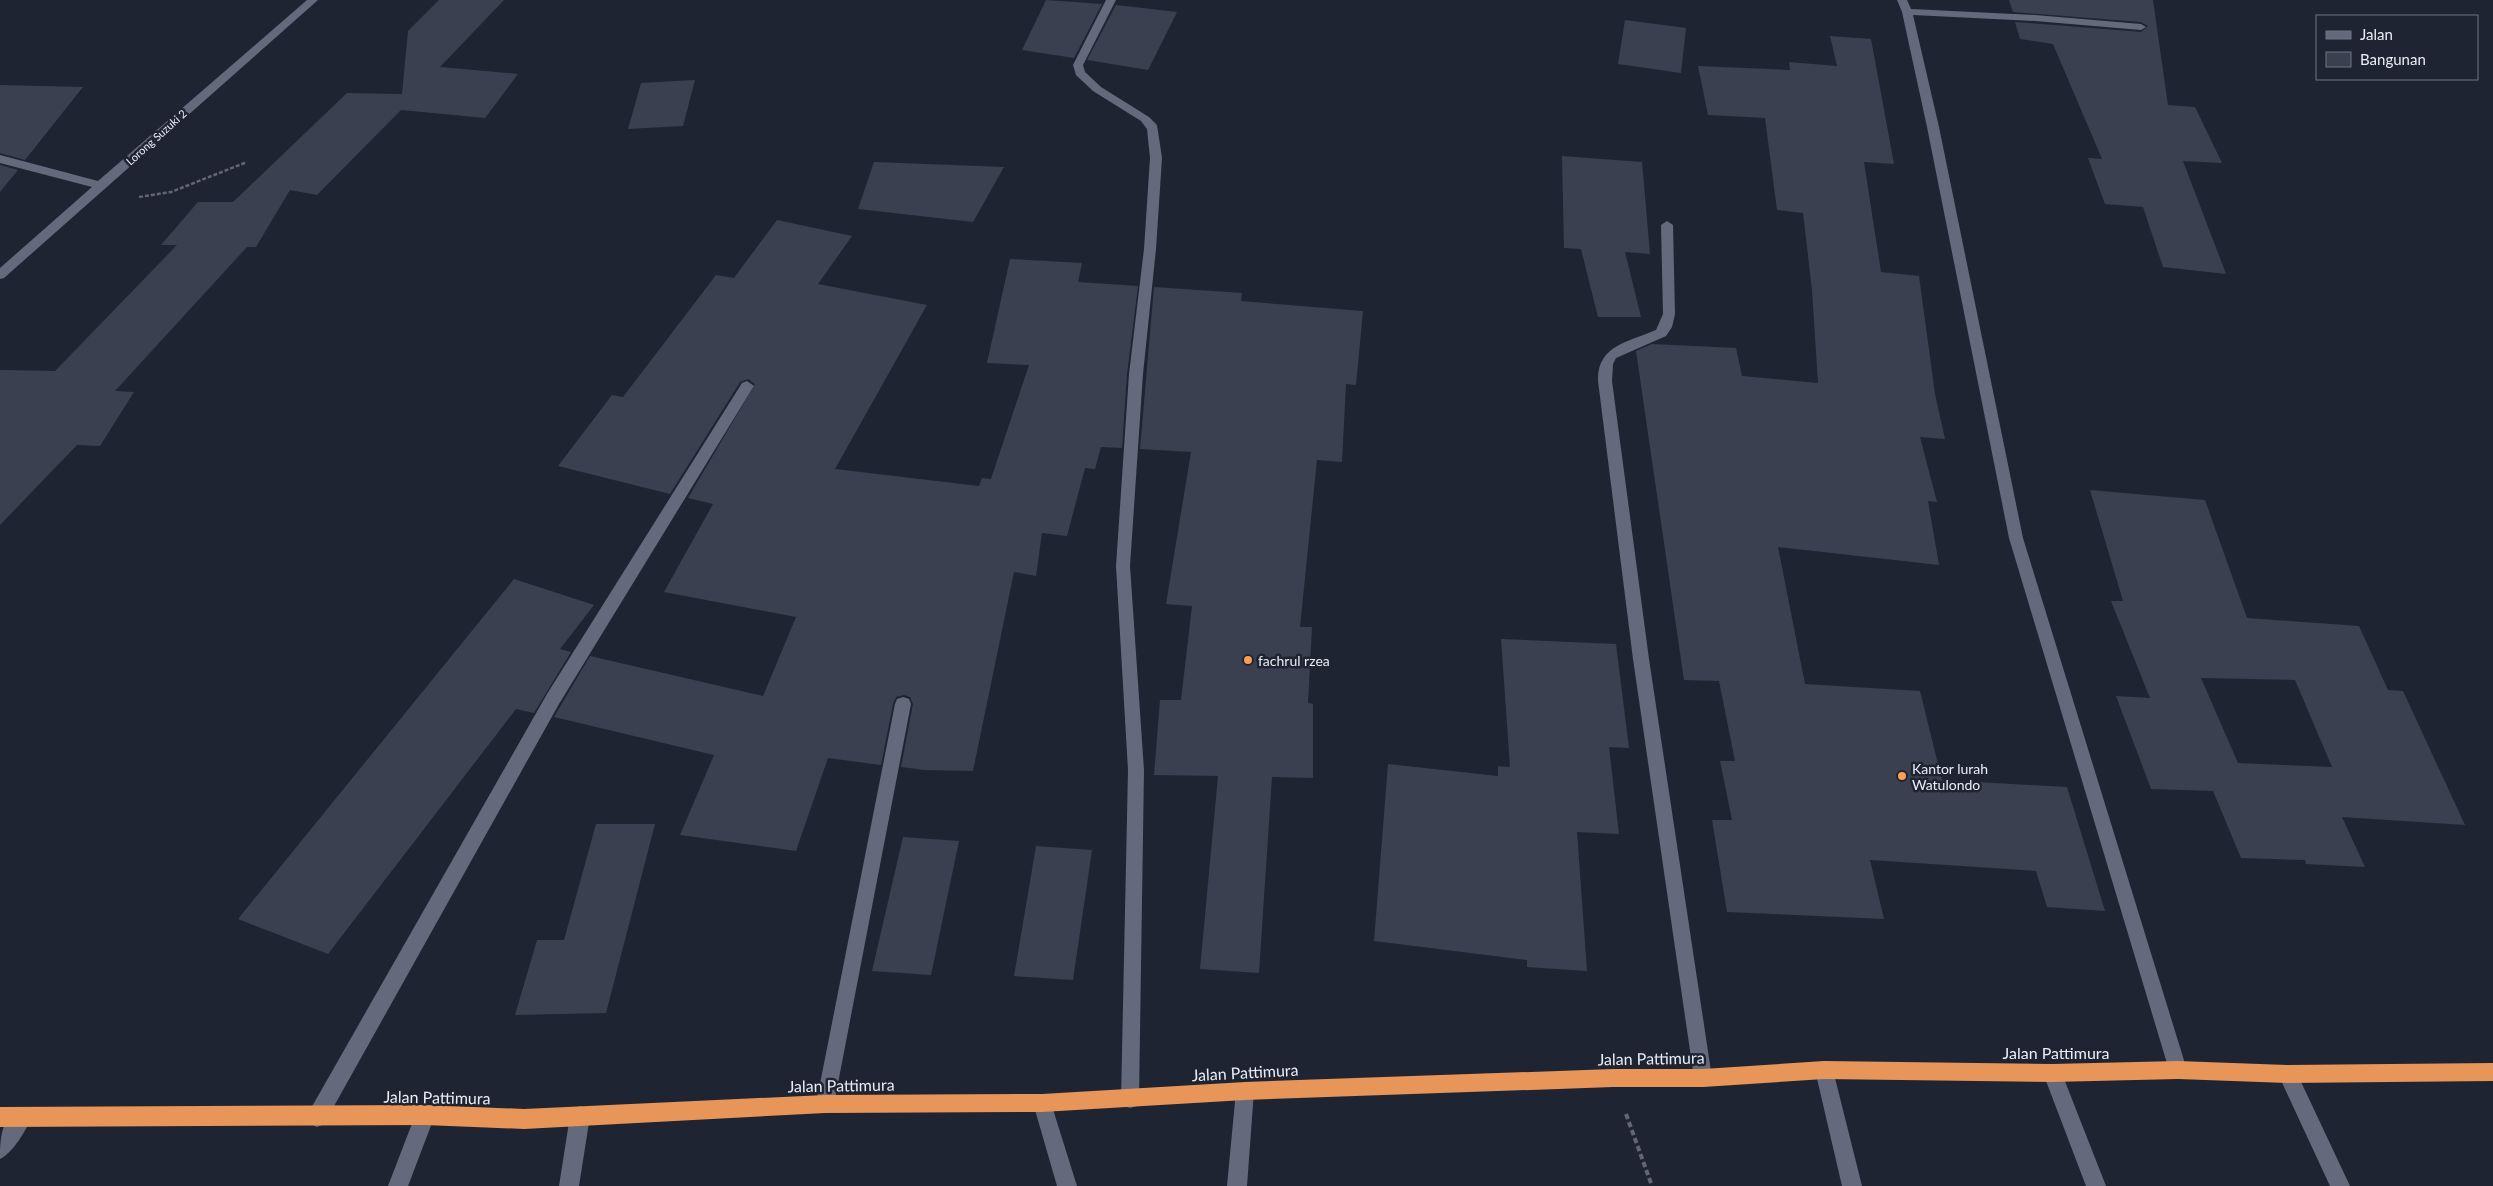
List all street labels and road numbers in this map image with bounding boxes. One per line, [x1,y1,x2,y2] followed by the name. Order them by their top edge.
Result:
[123,107,189,167] street label: Lorong Suzuki 2
[2003,1043,2109,1062] street label: Jalan Pattimura
[1597,1048,1705,1068] street label: Jalan Pattimura
[1191,1060,1299,1084] street label: Jalan Pattimura
[787,1075,895,1095] street label: Jalan Pattimura
[383,1087,491,1107] street label: Jalan Pattimura

